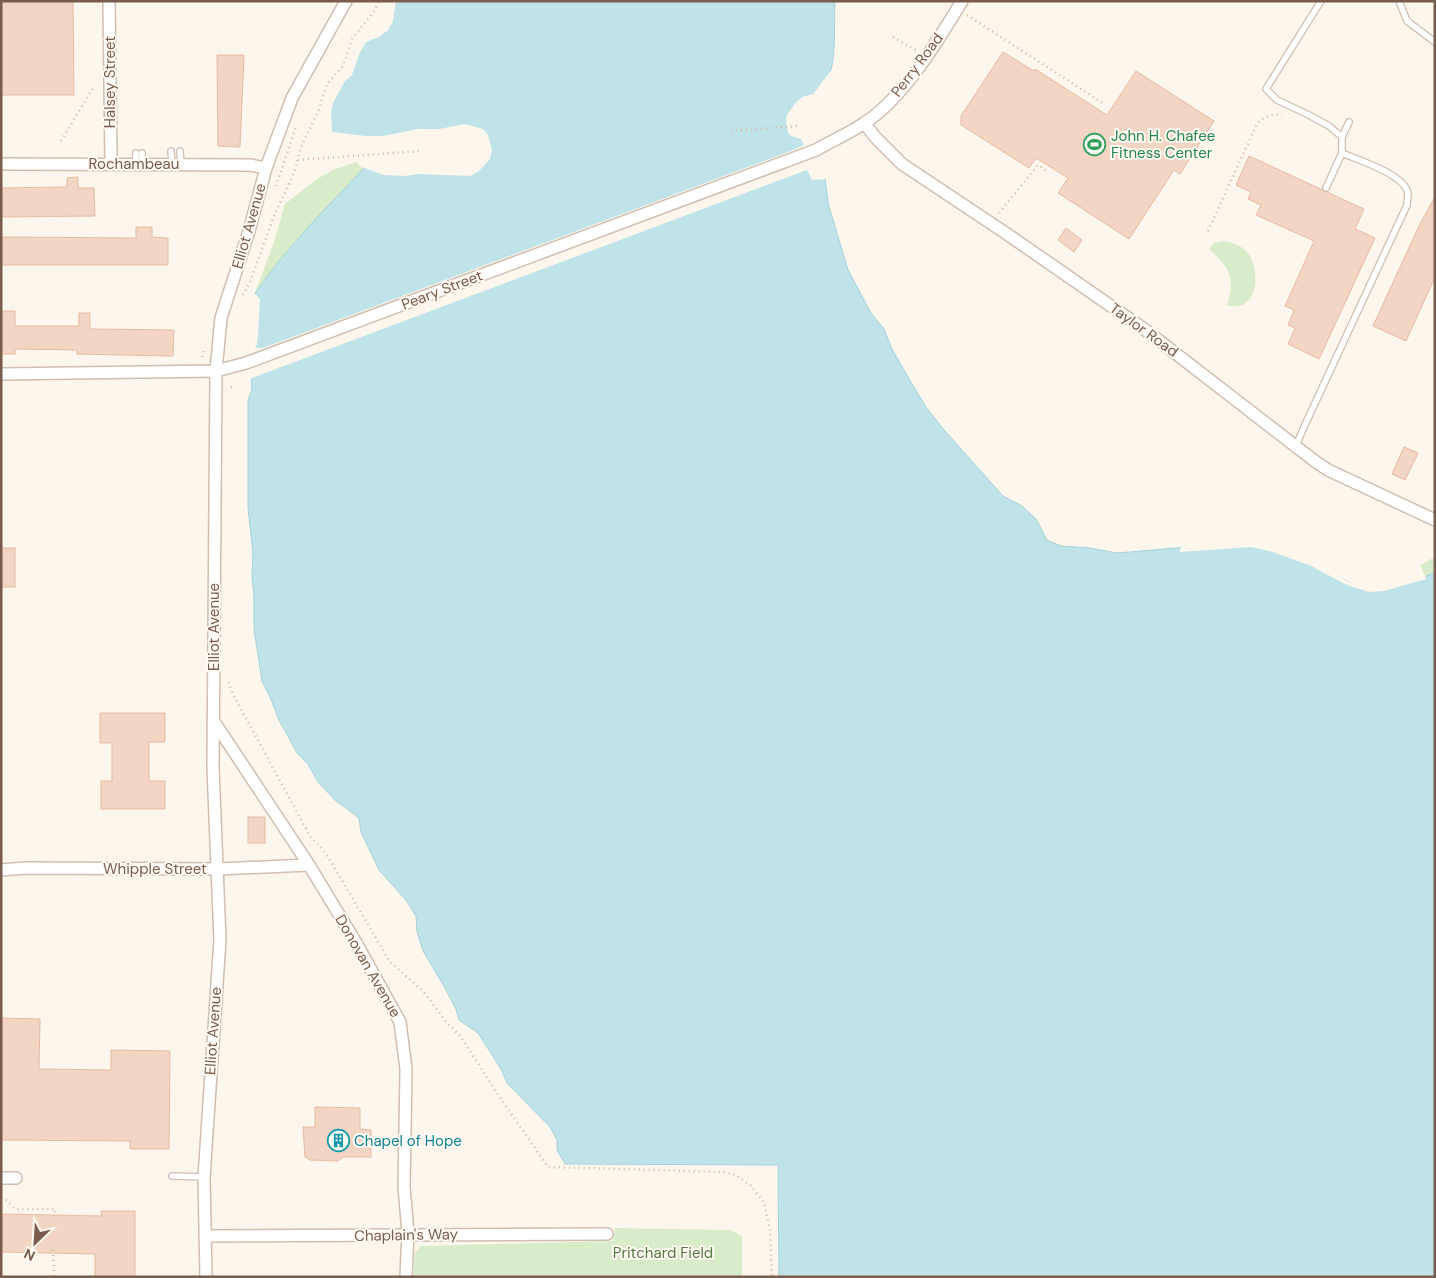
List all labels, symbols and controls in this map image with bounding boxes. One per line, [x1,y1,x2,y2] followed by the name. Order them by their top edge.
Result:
[886,29,948,101] street label: Perry Road
[100,36,120,128] street label: Halsey Street
[1111,126,1215,163] place label: John H. Chafee Fitness Center
[1083,133,1107,157] sports icon: John H. Chafee Fitness Center
[89,154,179,174] street label: Rochambeau
[227,181,271,271] street label: Elliot Avenue
[399,265,486,315] street label: Peary Street
[1106,298,1182,362] street label: Taylor Road
[204,583,224,671] street label: Elliot Avenue
[103,859,207,879] street label: Whipple Street
[330,911,406,1021] street label: Donovan Avenue
[200,986,226,1076] street label: Elliot Avenue
[326,1129,350,1153] building icon: Chapel of Hope
[354,1131,462,1151] place label: Chapel of Hope
[10,1218,60,1268] north arrow
[354,1224,459,1246] street label: Chaplain's Way
[613,1243,713,1263] park label: Pritchard Field
[21,1244,38,1265] text: N

